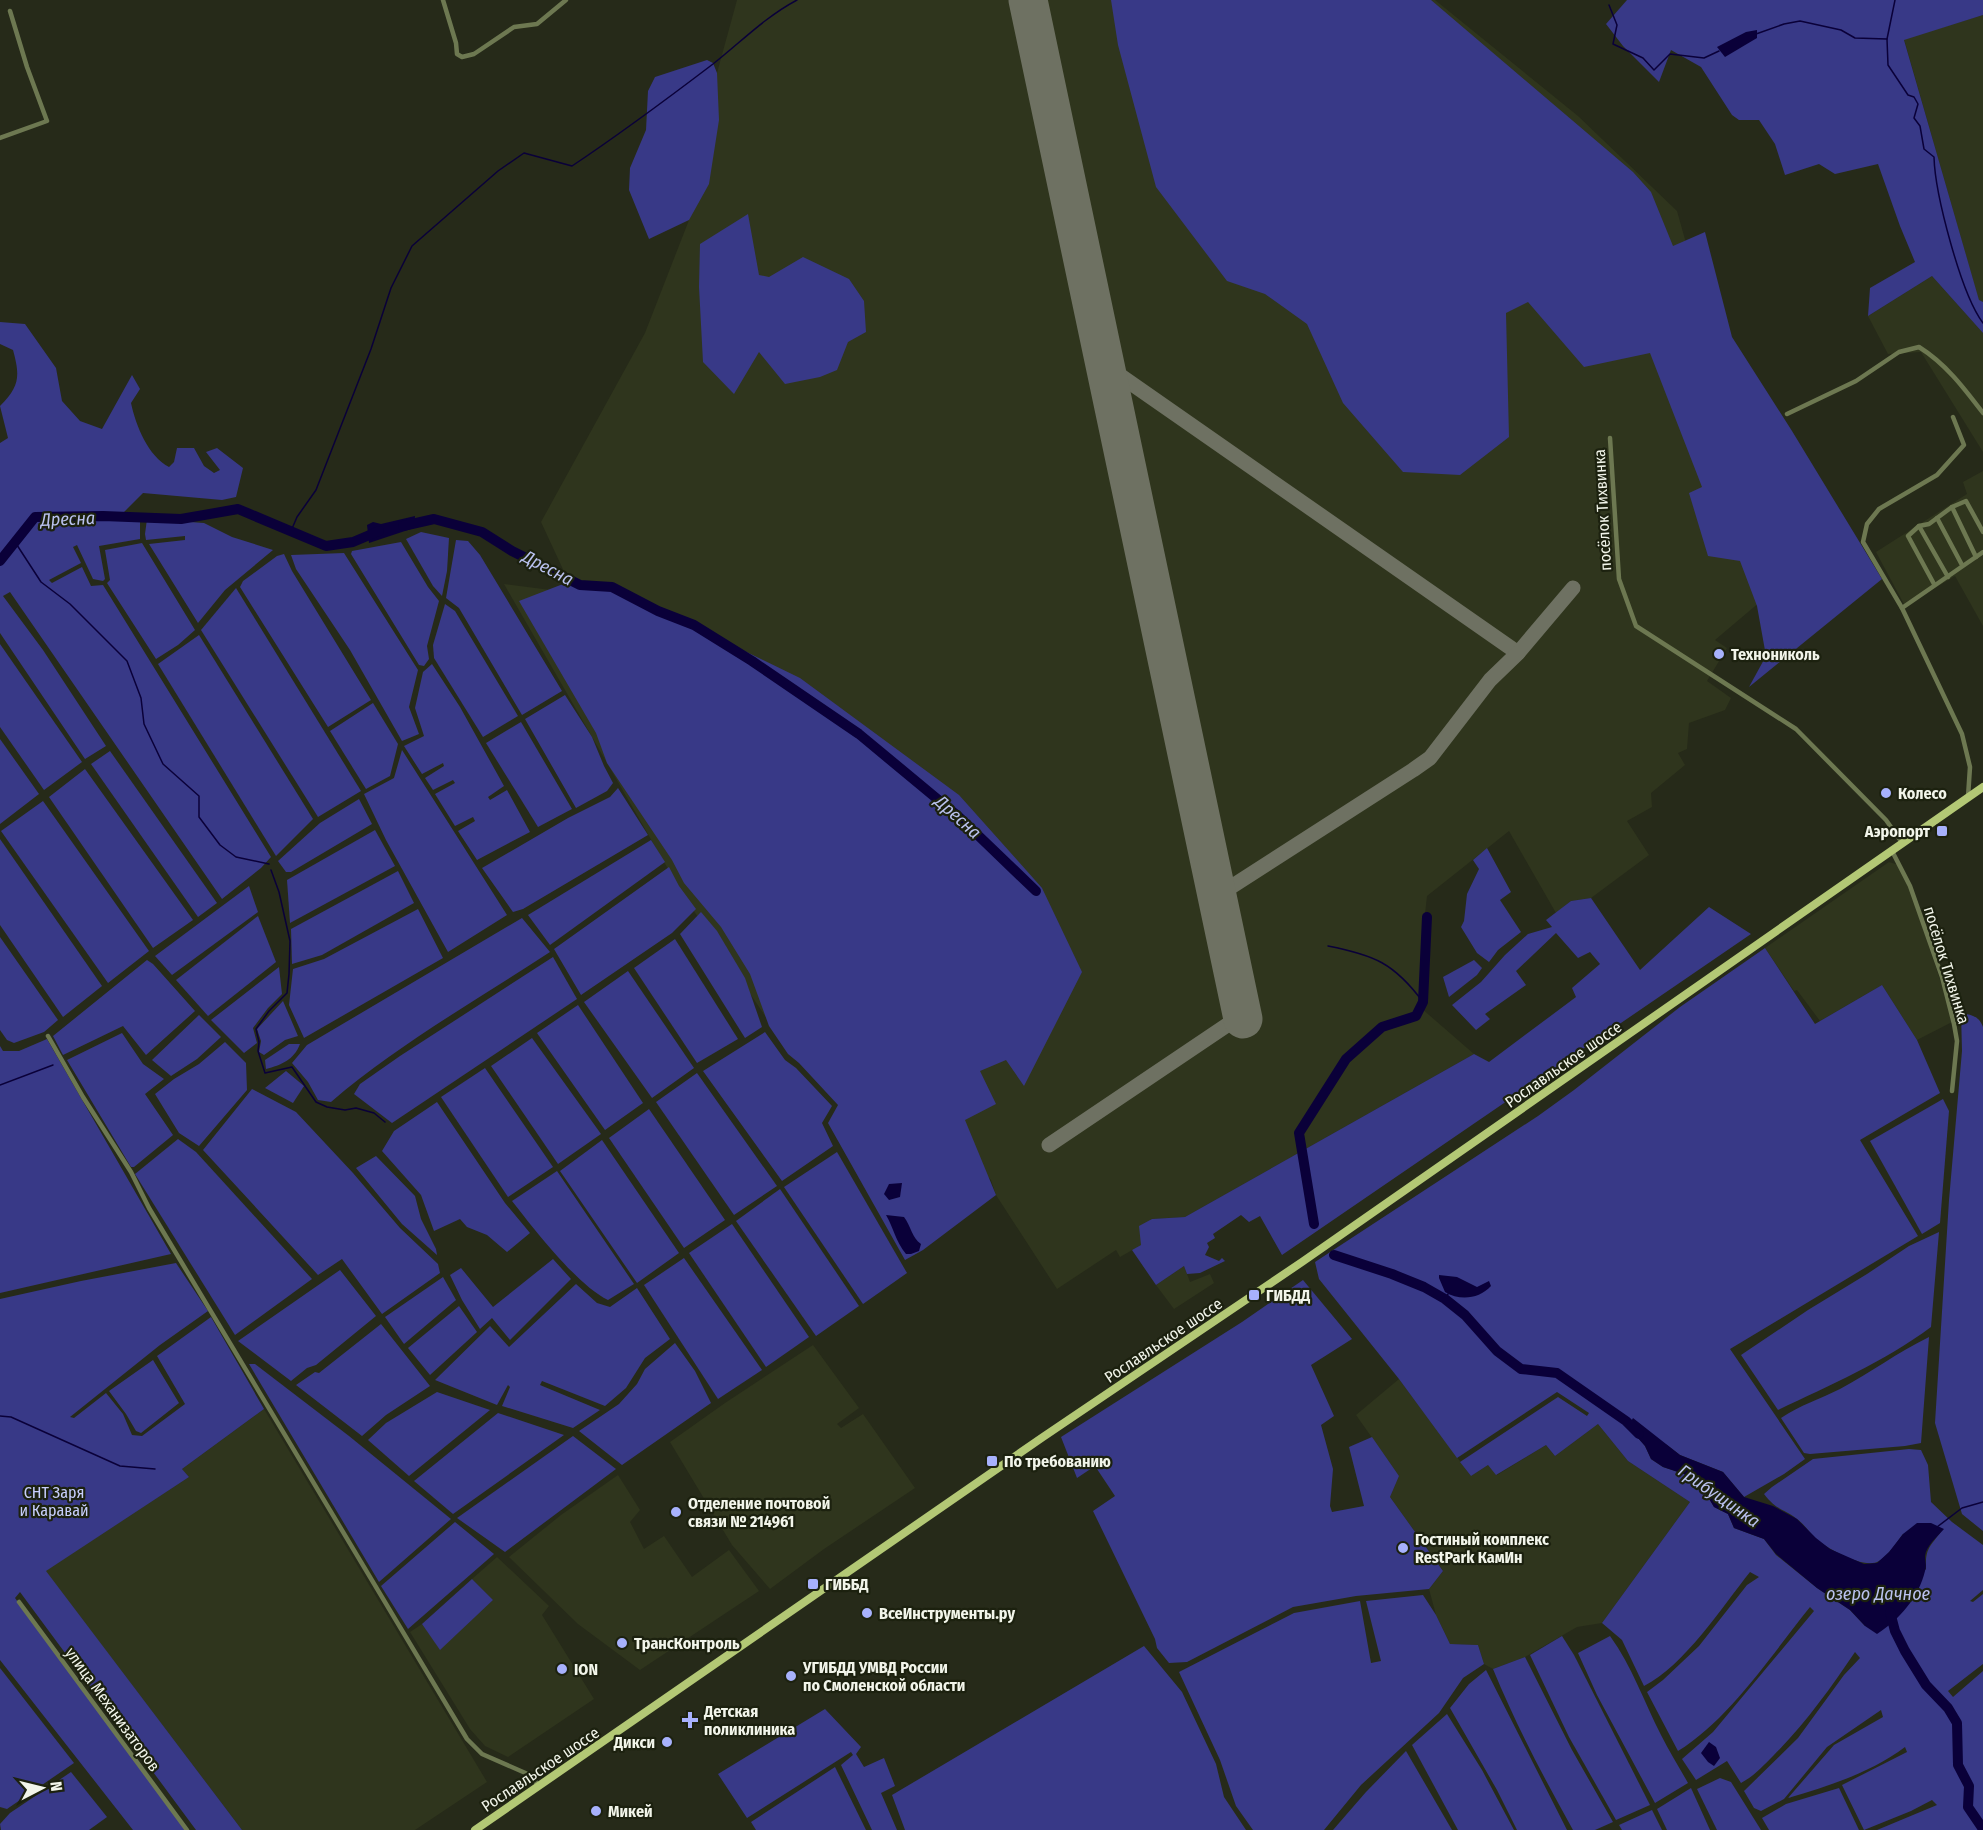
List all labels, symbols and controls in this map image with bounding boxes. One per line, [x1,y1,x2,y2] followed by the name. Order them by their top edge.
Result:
[1590,448,1615,571] street label: посёлок Тихвинка
[38,507,96,531] water label: Дресна
[517,545,577,590] water label: Дресна
[1731,645,1820,664] place label: Технониколь
[1712,647,1726,661] marker: Технониколь
[1898,784,1947,803] place label: Колесо
[1879,786,1893,800] marker: Колесо
[929,789,986,843] water label: Дресна
[1864,822,1930,841] place label: Аэропорт
[1935,824,1949,838] marker: Аэропорт
[1920,904,1973,1026] street label: посёлок Тихвинка
[1501,1017,1625,1112] street label: Рославльское шоссе
[1266,1286,1311,1305] place label: ГИБДД
[1247,1288,1261,1302] marker: ГИБДД
[1101,1294,1226,1387] street label: Рославльское шоссе
[1004,1452,1111,1471] place label: По требованию
[985,1454,999,1468] marker: По требованию
[1674,1460,1764,1532] water label: Грибущинка
[19,1483,89,1520] park label: СНТ Заря и Каравай
[688,1494,830,1531] place label: Отделение почтовой связи № 214961
[669,1505,683,1519] marker: Отделение почтовой связи № 214961
[1415,1530,1549,1567] place label: Гостиный комплекс RestPark КамИн
[1396,1541,1410,1555] marker: Гостиный комплекс RestPark КамИн
[825,1575,869,1594] place label: ГИББД
[806,1577,820,1591] marker: ГИББД
[1826,1583,1931,1605] water label: озеро Дачное
[879,1604,1015,1623] place label: ВсеИнструменты.ру
[860,1606,874,1620] marker: ВсеИнструменты.ру
[634,1634,740,1653] place label: ТрансКонтроль
[615,1636,629,1650] marker: ТрансКонтроль
[61,1644,164,1775] street label: улица Механизаторов
[802,1658,965,1695] place label: УГИБДД УМВД России по Смоленской области
[574,1660,598,1679] place label: ION
[555,1662,569,1676] marker: ION
[784,1669,798,1683] marker: УГИБДД УМВД России по Смоленской области
[703,1702,795,1739] place label: Детская поликлиника
[681,1711,699,1729] marker: Детская поликлиника
[478,1723,603,1816] street label: Рославльское шоссе
[613,1733,655,1752] place label: Дикси
[660,1735,674,1749] marker: Дикси
[12,1758,72,1818] north arrow
[46,1780,66,1792] text: N
[608,1802,653,1821] place label: Микей
[589,1804,603,1818] marker: Микей

